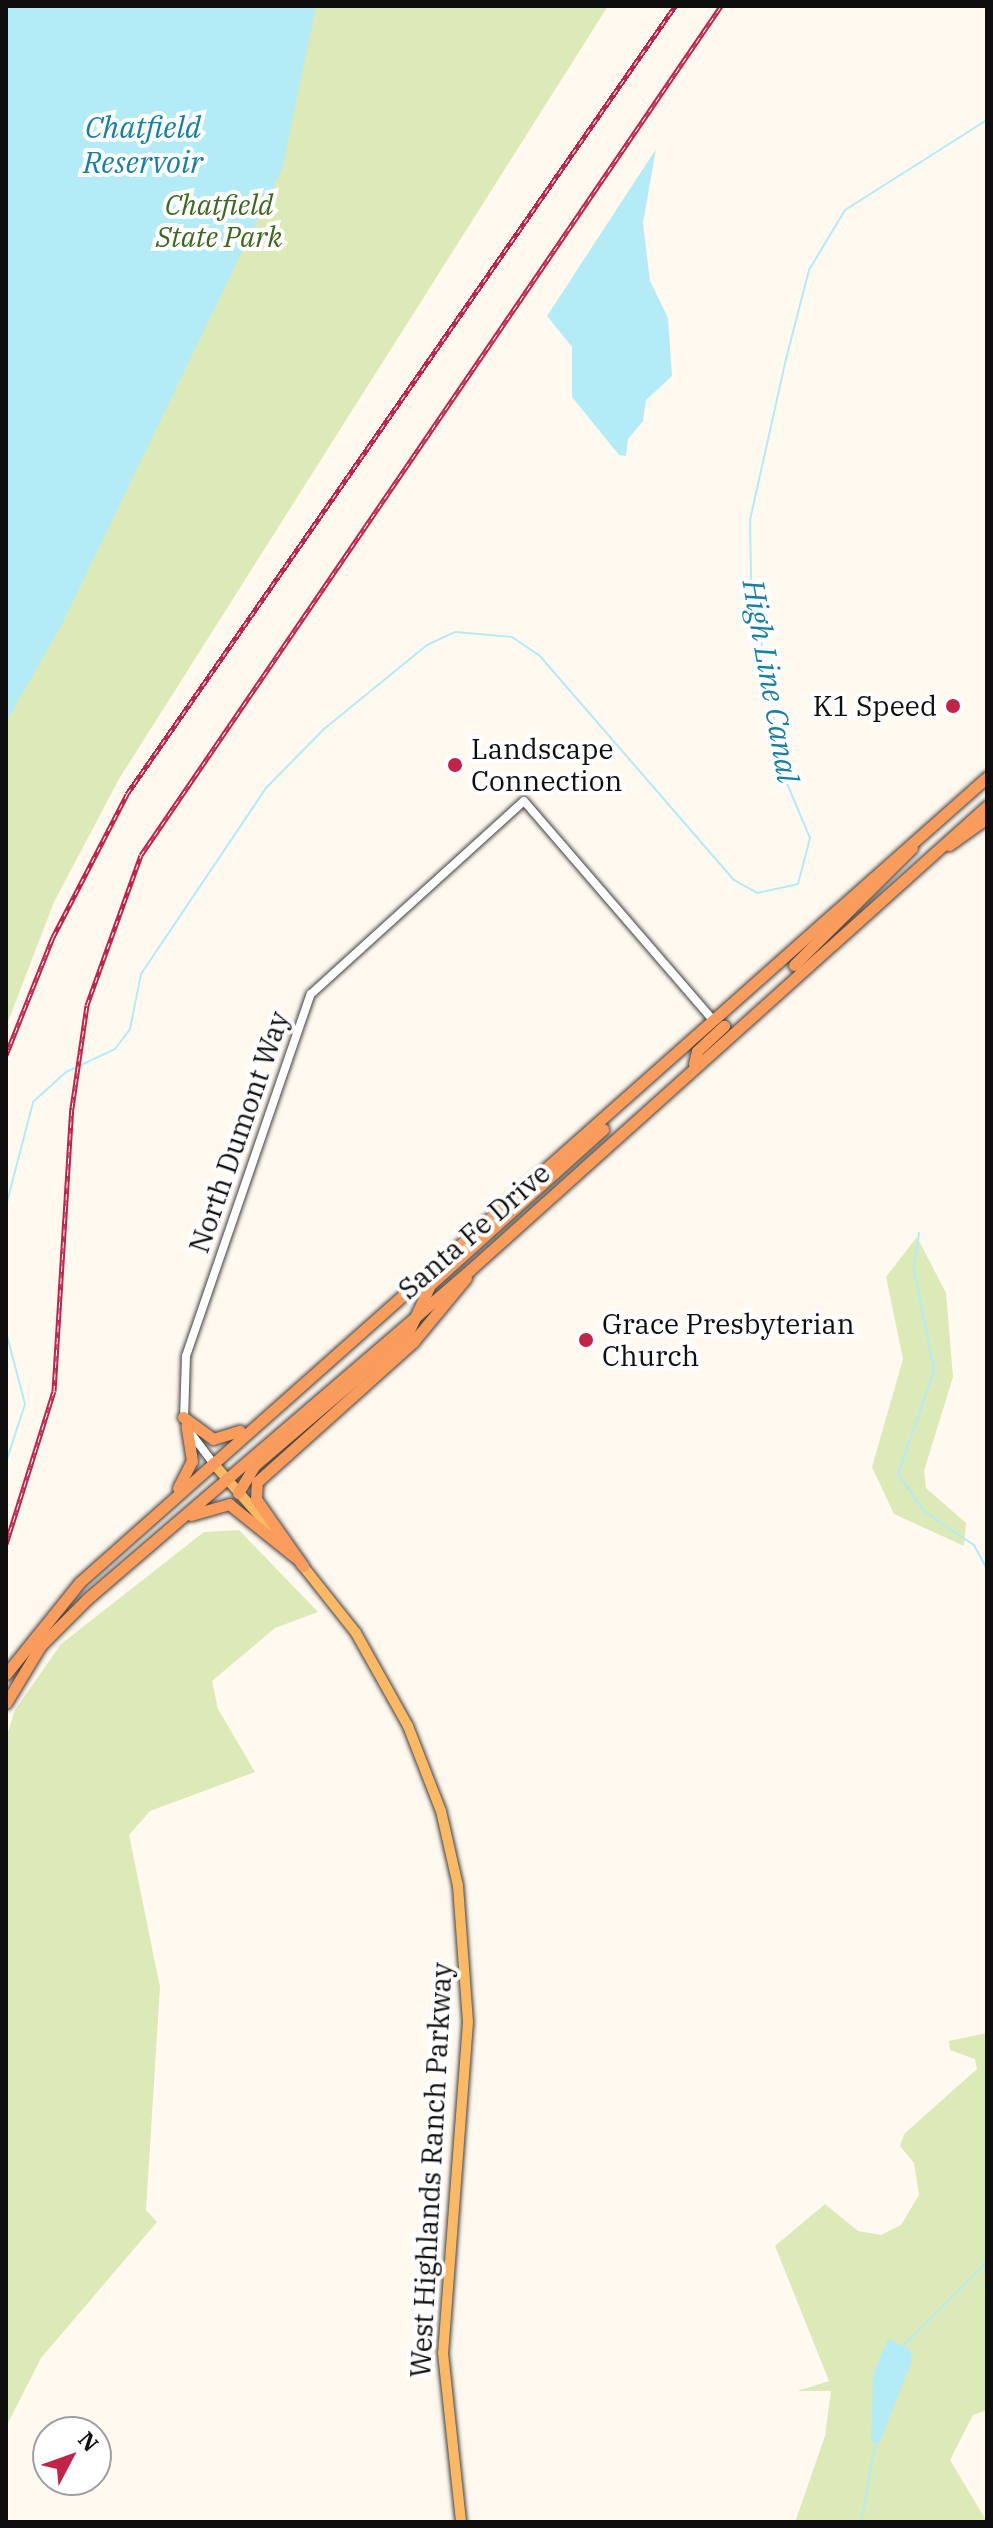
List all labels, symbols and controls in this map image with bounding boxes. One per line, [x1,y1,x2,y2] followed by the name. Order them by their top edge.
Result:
[83,109,203,180] water label: Chatfield Reservoir
[156,188,282,254] park label: Chatfield State Park
[735,577,807,785] water label: High Line Canal
[813,689,937,723] place label: K1 Speed
[944,697,962,715] marker: K1 Speed
[471,732,622,798] place label: Landscape Connection
[446,756,464,774] marker: Landscape Connection
[182,1007,296,1257] street label: North Dumont Way
[391,1156,557,1306] street label: Santa Fe Drive
[602,1307,855,1373] place label: Grace Presbyterian Church
[577,1331,595,1349] marker: Grace Presbyterian Church
[403,1961,459,2379] street label: West Highlands Ranch Parkway
[32,2416,112,2496] north arrow
[72,2425,106,2457] text: N

